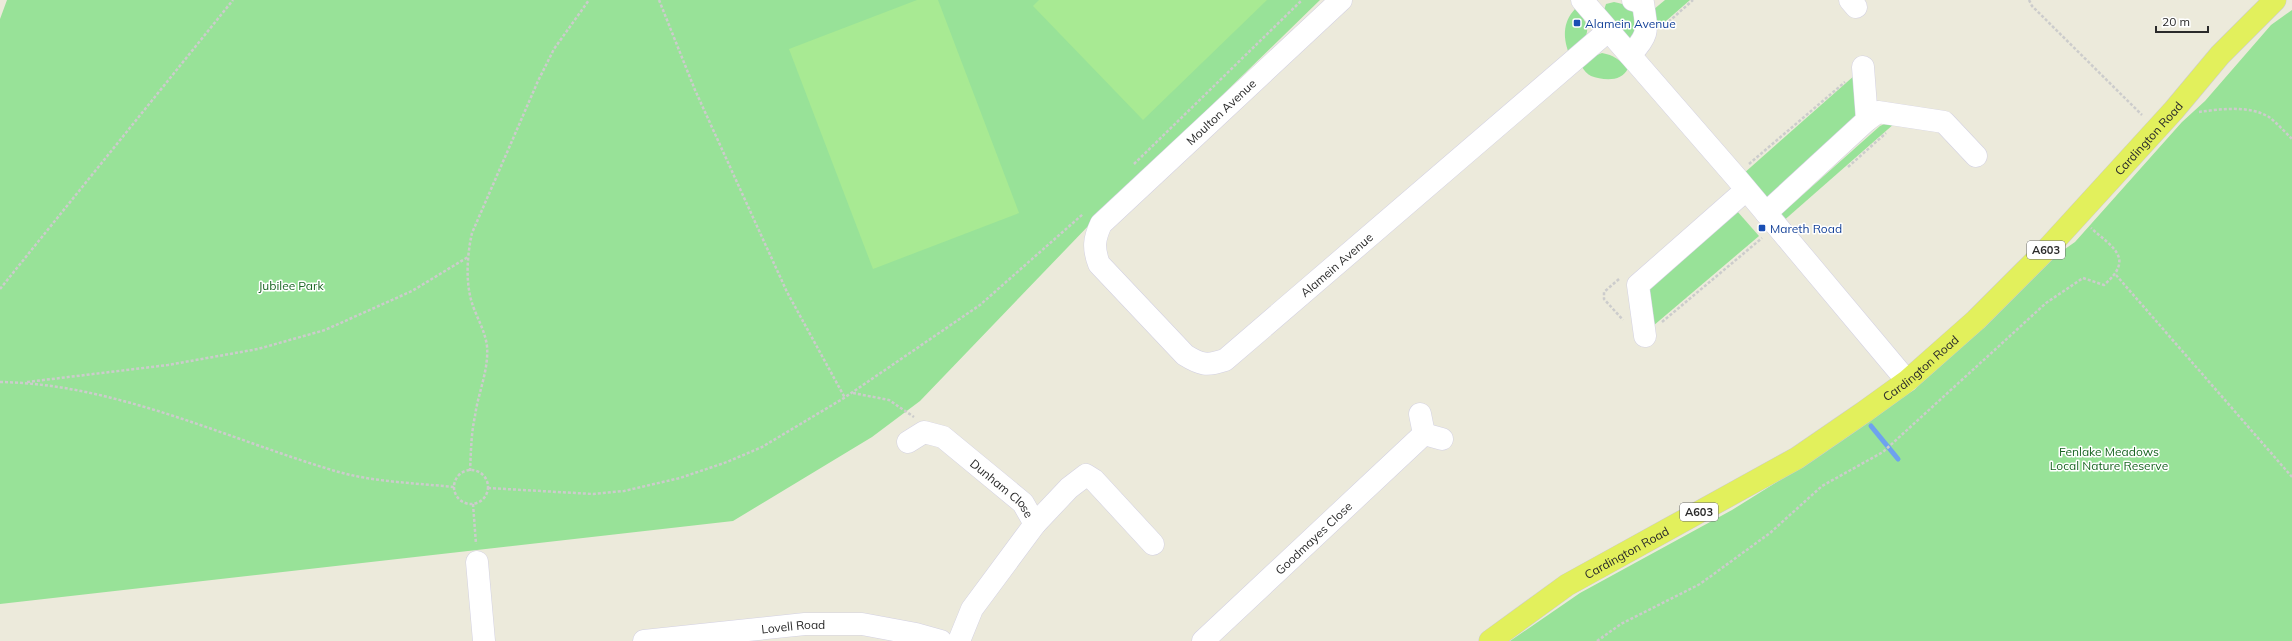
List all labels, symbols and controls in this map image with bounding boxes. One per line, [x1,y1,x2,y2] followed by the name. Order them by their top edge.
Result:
[2156,8,2208,34] scale bar
[2162,14,2190,29] text: 20 m
[1585,16,1676,31] place label: Alamein Avenue
[1572,18,1582,28] marker: Alamein Avenue
[1183,76,1259,148] street label: Moulton Avenue
[2111,98,2186,178] street label: Cardington Road
[1770,221,1842,236] place label: Mareth Road
[1757,223,1767,233] marker: Mareth Road
[1297,229,1376,300] street label: Alamein Avenue
[2027,241,2065,259] road number: A603
[258,278,324,293] park label: Jubilee Park
[1880,332,1961,404] street label: Cardington Road
[2050,444,2168,473] park label: Fenlake Meadows Local Nature Reserve
[967,455,1037,520] street label: Dunham Close
[1272,498,1355,577] street label: Goodmayes Close
[1680,503,1718,521] road number: A603
[1581,523,1671,582] street label: Cardington Road
[760,617,825,636] street label: Lovell Road

